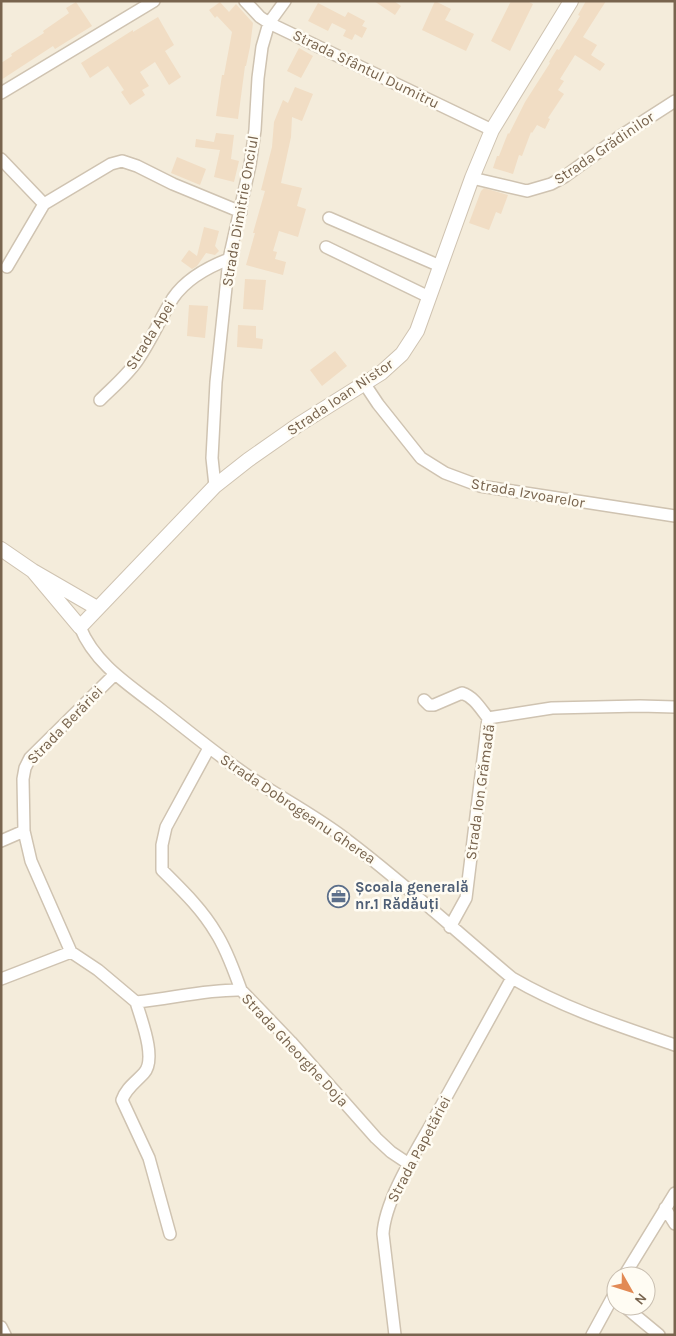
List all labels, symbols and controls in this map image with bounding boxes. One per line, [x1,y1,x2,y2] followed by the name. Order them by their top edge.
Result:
[290,26,442,112] street label: Strada Sfântul Dumitru
[550,107,658,188] street label: Strada Grădinilor
[218,134,262,288] street label: Strada Dimitrie Onciul
[122,297,178,373] street label: Strada Apei
[283,354,397,439] street label: Strada Ioan Nistor
[470,474,587,512] street label: Strada Izvoarelor
[23,682,107,768] street label: Strada Berăriei
[462,723,498,861] street label: Strada Ion Grămadă
[217,750,379,868] street label: Strada Dobrogeanu Gherea
[355,878,469,913] place label: Școala generală nr.1 Rădăuți
[327,884,351,908] office icon: Școala generală nr.1 Rădăuți
[238,989,352,1111] street label: Strada Gheorghe Doja
[383,1093,455,1205] street label: Strada Papetăriei
[606,1266,656,1316] north arrow
[631,1290,650,1308] text: N

